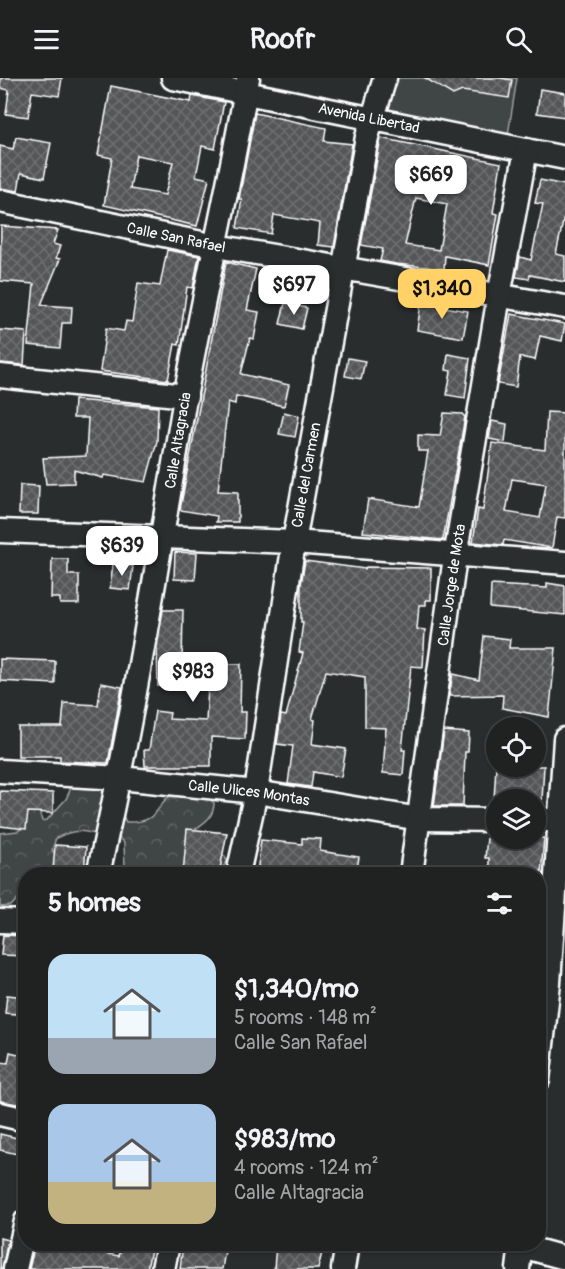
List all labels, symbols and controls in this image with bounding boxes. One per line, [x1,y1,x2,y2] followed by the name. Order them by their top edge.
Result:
[30,23,63,56] icon: menu
[250,23,315,56] text: Roofr
[502,23,535,56] icon: search
[316,99,421,138] street label: Avenida Libertad
[395,155,467,206] pin: $669
[409,162,453,187] text: $669
[125,219,227,257] street label: Calle San Rafael
[258,265,330,316] pin: $697
[393,269,491,320] pin: $1,340
[272,272,316,297] text: $697
[412,276,472,301] text: $1,340
[161,391,196,490] street label: Calle Altagracia
[288,421,325,529] street label: Calle del Carmen
[434,522,470,647] street label: Calle Jorge de Mota
[86,526,158,577] pin: $639
[100,533,144,558] text: $639
[157,652,229,703] pin: $983
[172,659,214,684] text: $983
[486,717,546,849] map controls
[486,717,546,777] button: locate
[187,776,311,811] street label: Calle Ulices Montas
[486,789,546,849] button: layers
[48,887,141,919] text: 5 homes
[483,887,516,920] icon: filters
[234,973,359,1005] text: $1,340/mo
[96,978,168,1050] icon: home
[234,1005,377,1030] text: 5 rooms · 148 m²
[234,1030,368,1055] text: Calle San Rafael
[234,1123,335,1155] text: $983/mo
[96,1128,168,1200] icon: home
[234,1155,379,1180] text: 4 rooms · 124 m²
[234,1180,364,1205] text: Calle Altagracia

